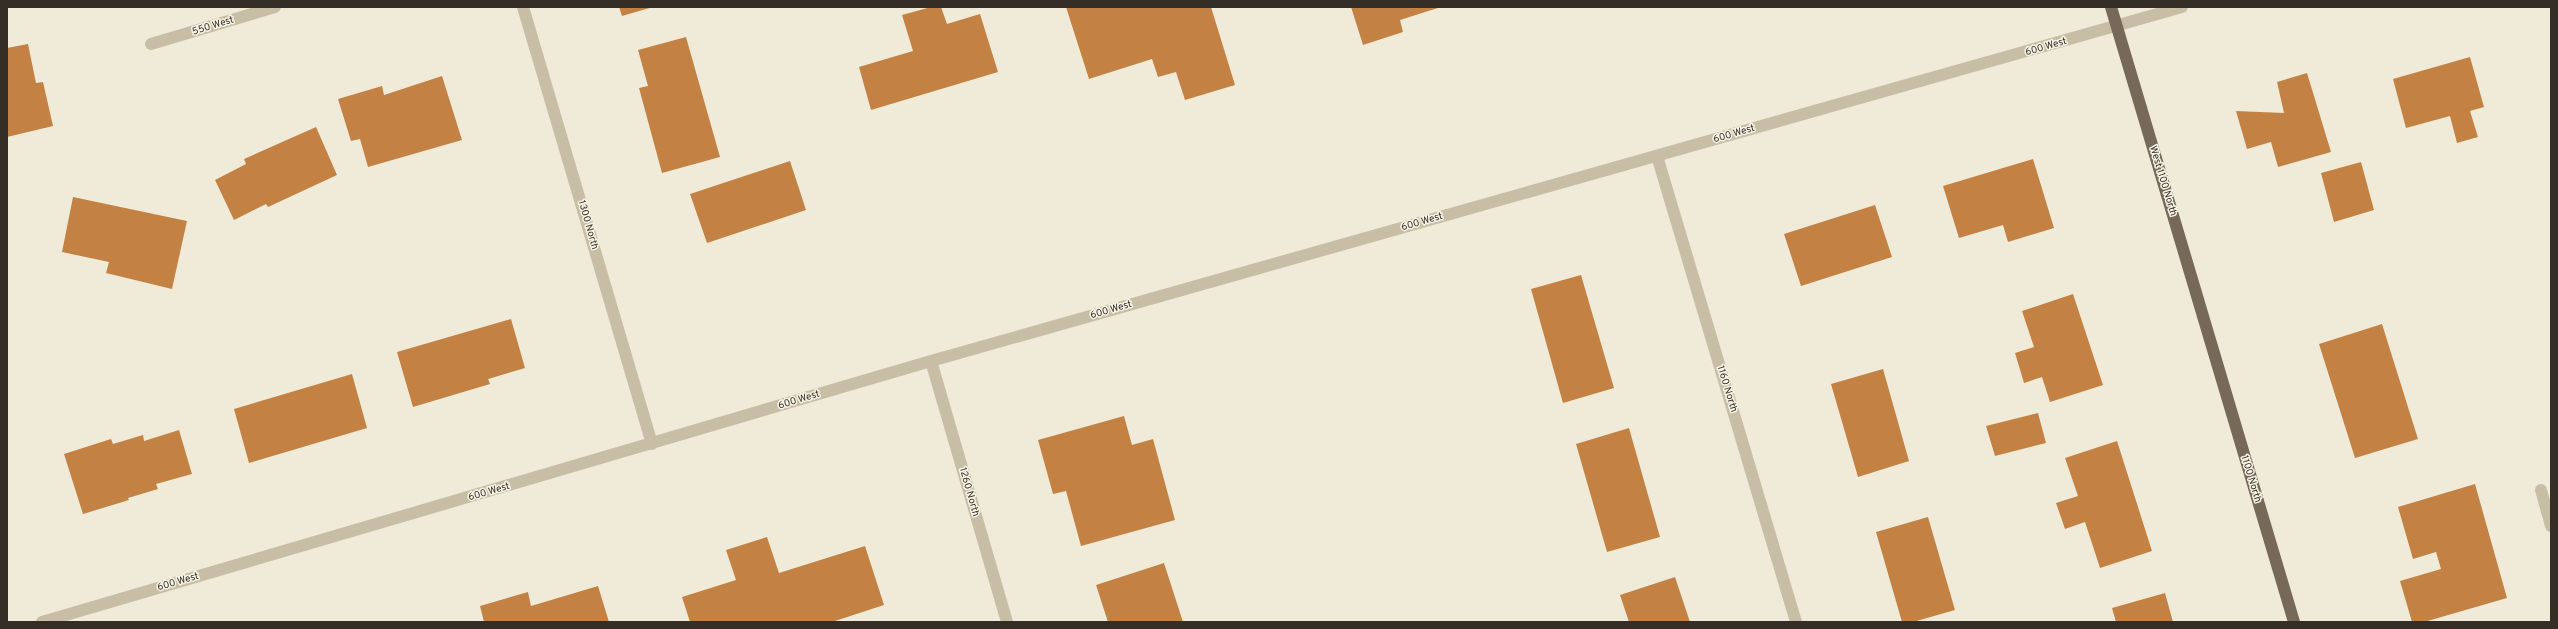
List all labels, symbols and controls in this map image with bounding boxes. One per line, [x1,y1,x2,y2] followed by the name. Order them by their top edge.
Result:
[191,13,236,38] street label: 550 West
[2024,35,2069,59] street label: 600 West
[1712,122,1757,146] street label: 600 West
[2146,144,2180,218] street label: West 1100 North
[575,199,601,251] street label: 1300 North
[1400,210,1445,234] street label: 600 West
[1089,298,1134,322] street label: 600 West
[1714,364,1740,414] street label: 1160 North
[777,387,822,412] street label: 600 West
[2238,454,2264,504] street label: 1100 North
[956,466,982,518] street label: 1260 North
[467,480,512,504] street label: 600 West
[156,570,201,594] street label: 600 West

